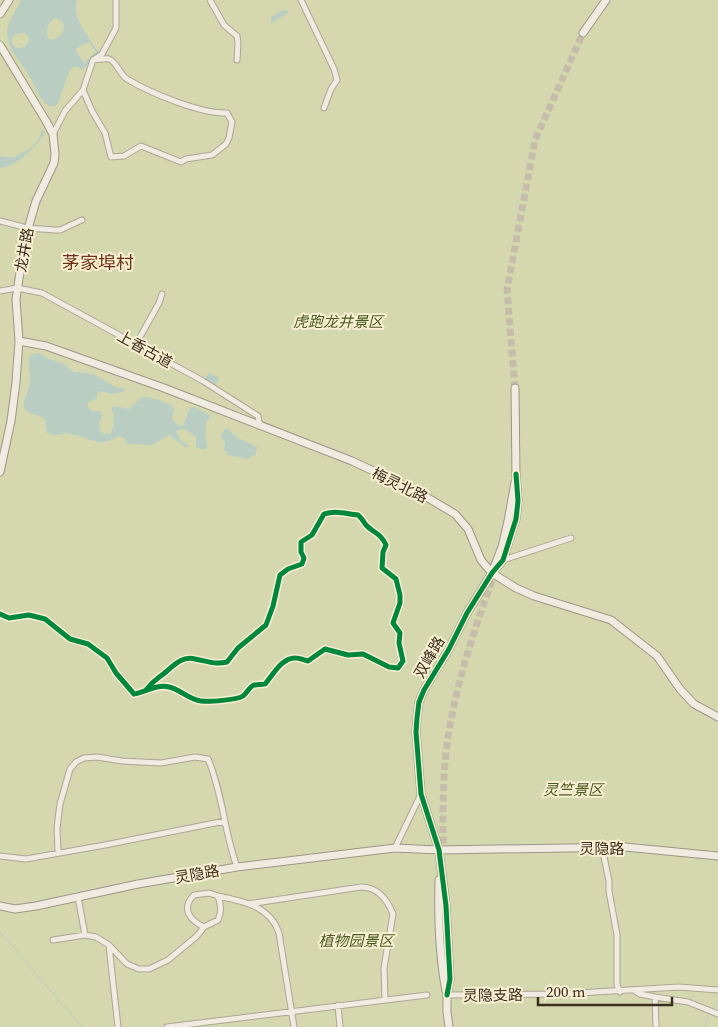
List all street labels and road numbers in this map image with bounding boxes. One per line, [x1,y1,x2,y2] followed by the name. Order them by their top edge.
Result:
[10,226,38,274] street label: 龙井路
[114,325,176,373] street label: 上香古道
[368,462,432,508] street label: 梅灵北路
[409,632,449,682] street label: 双峰路
[579,838,625,859] street label: 灵隐路
[173,860,221,888] street label: 灵隐路
[463,984,523,1006] street label: 灵隐支路

